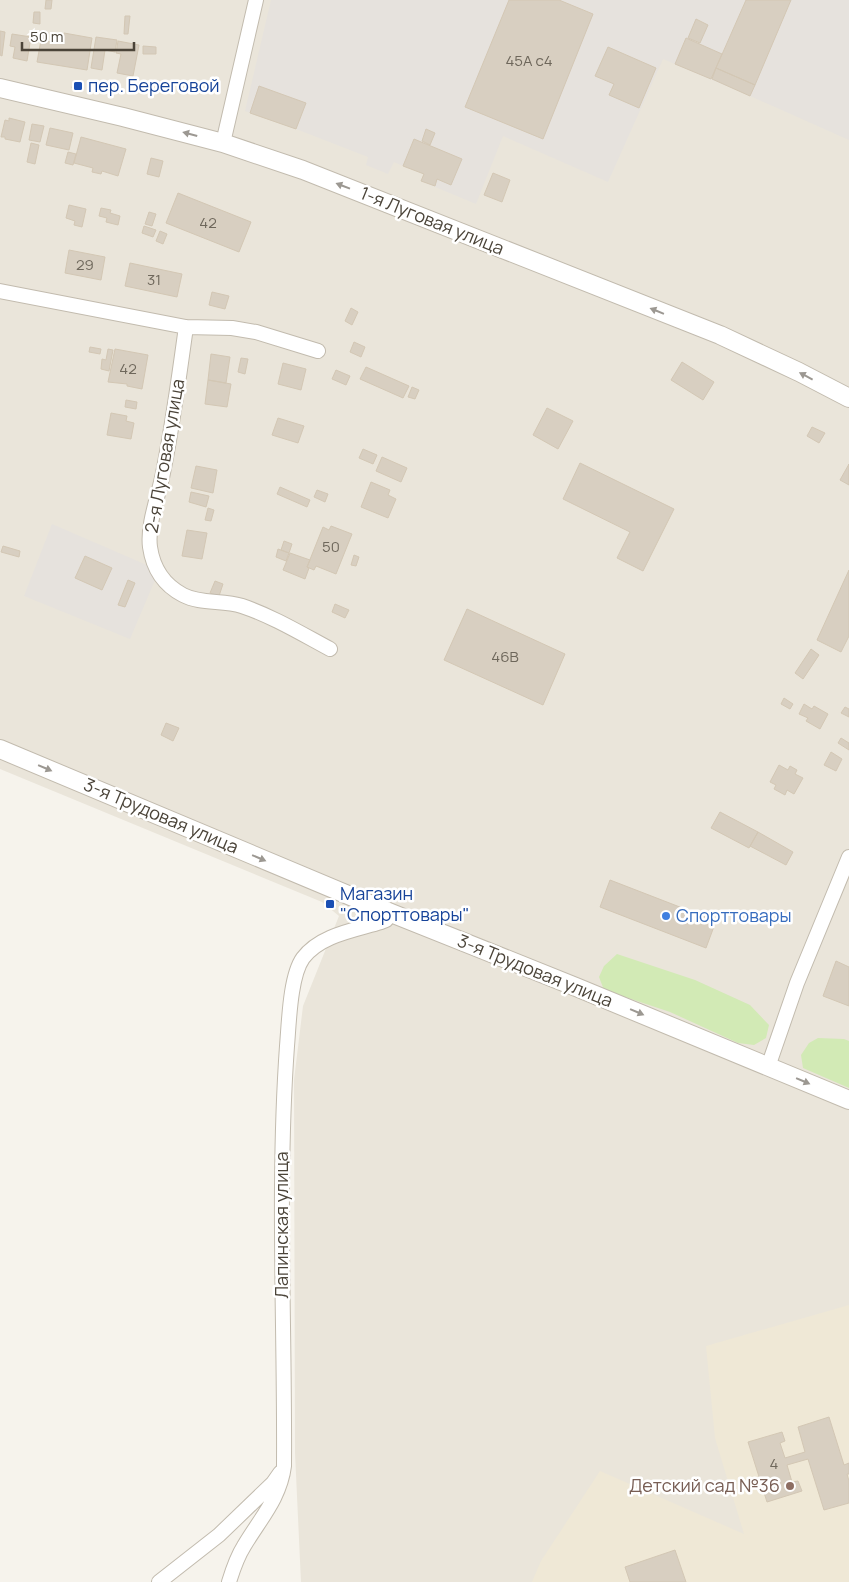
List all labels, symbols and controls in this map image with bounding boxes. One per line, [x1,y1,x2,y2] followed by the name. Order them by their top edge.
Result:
[22,20,135,52] scale bar
[30,26,64,47] text: 50 m
[505,50,553,71] house number: 45А с4
[88,73,220,97] place label: пер. Береговой
[72,80,84,92] marker: пер. Береговой
[182,130,197,138] one-way arrow
[357,180,508,260] street label: 1-я Луговая улица
[335,182,350,190] one-way arrow
[199,212,217,233] house number: 42
[76,254,94,275] house number: 29
[147,269,161,290] house number: 31
[650,306,664,314] one-way arrow
[119,358,137,379] house number: 42
[798,372,813,380] one-way arrow
[139,377,189,535] street label: 2-я Луговая улица
[322,536,340,557] house number: 50
[491,646,519,667] house number: 46В
[38,764,53,772] one-way arrow
[80,772,242,859] street label: 3-я Трудовая улица
[252,854,266,862] one-way arrow
[340,881,470,926] place label: Магазин "Спорттовары"
[324,898,336,910] marker: Магазин "Спорттовары"
[676,903,791,927] place label: Спорттовары
[660,910,672,922] marker: Спорттовары
[454,928,617,1012] street label: 3-я Трудовая улица
[630,1008,644,1016] one-way arrow
[796,1078,810,1086] one-way arrow
[269,1152,293,1299] street label: Лапинская улица
[770,1453,779,1474] house number: 4
[629,1473,780,1497] place label: Детский сад №36
[784,1480,796,1492] marker: Детский сад №36

